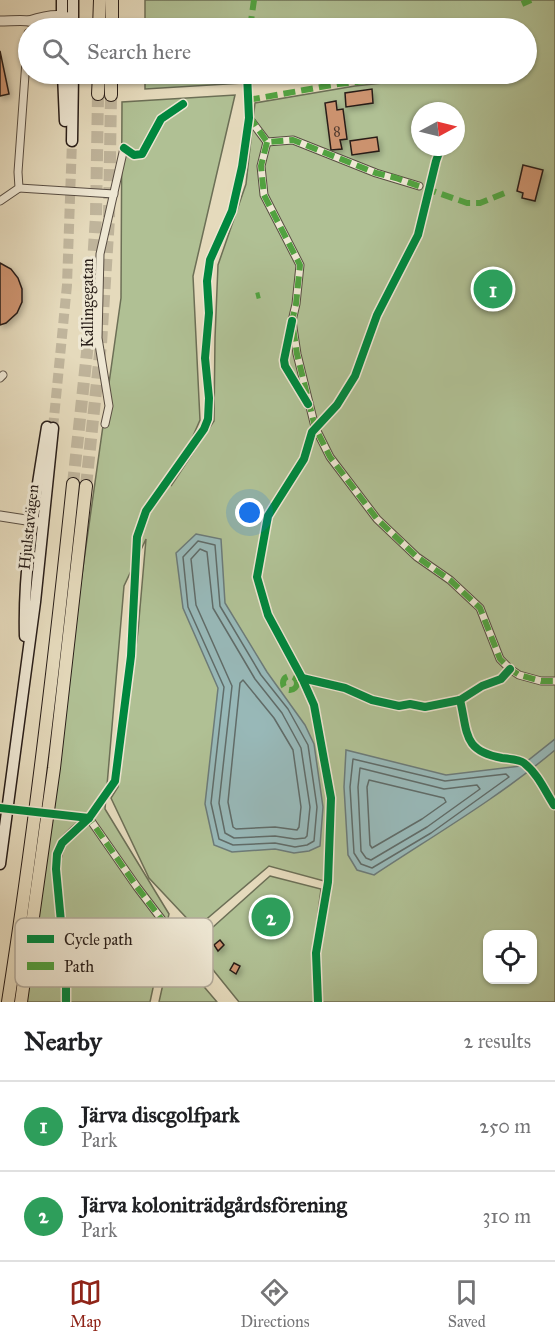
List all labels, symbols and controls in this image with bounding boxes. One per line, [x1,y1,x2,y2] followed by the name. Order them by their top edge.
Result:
[18,18,537,84] search box
[39,35,72,68] icon: search
[87,38,191,65] text: Search here
[411,102,465,156] north arrow
[333,123,341,140] house number: 8
[78,258,98,348] street label: Kallingegatan
[474,266,512,312] pin: 1
[15,483,43,571] street label: Hjulstavägen
[235,498,264,527] your location
[252,894,290,940] pin: 2
[15,918,213,987] legend
[64,930,133,949] text: Cycle path
[483,930,537,984] map controls
[483,930,537,984] button: locate
[64,957,94,976] text: Path
[24,1025,102,1057] text: Nearby
[463,1029,531,1053] text: 2 results
[81,1101,240,1128] text: Järva discgolfpark
[40,1114,47,1138] text: 1
[479,1114,531,1138] text: 250 m
[81,1128,117,1152] text: Park
[81,1191,347,1218] text: Järva koloniträdgårdsförening
[39,1204,48,1228] text: 2
[482,1204,531,1228] text: 310 m
[81,1218,117,1242] text: Park
[69,1276,102,1331] tab: Map
[240,1276,309,1331] tab: Directions
[448,1276,486,1331] tab: Saved

